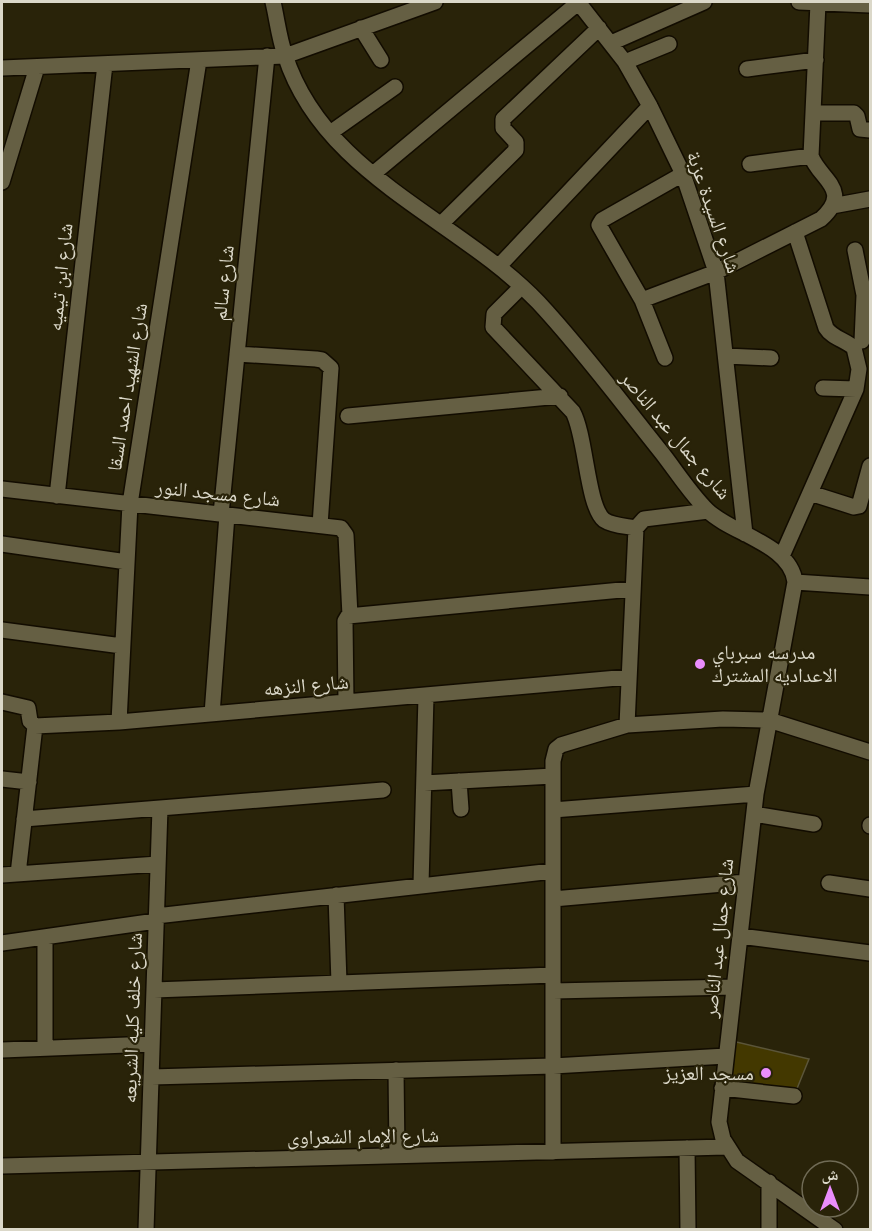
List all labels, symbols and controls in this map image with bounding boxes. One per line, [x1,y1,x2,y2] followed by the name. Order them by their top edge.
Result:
[681,148,746,277] street label: شارع السيدة عزبة
[42,222,79,332] street label: شارع ابن تيميه
[207,244,241,322] street label: شارع سالم
[102,301,153,473] street label: شارع الشهيد احمد السقا
[614,365,737,505] street label: شارع جمال عبد الناصر
[153,474,281,512] street label: شارع مسجد النور
[712,640,838,687] place label: مدرسه سبرباي الاعداديه المشترك
[693,657,707,671] marker: مدرسه سبرباي الاعداديه المشترك
[263,669,350,702] street label: شارع النزهه
[698,857,739,1020] street label: شارع جمال عبد الناصر
[117,932,148,1104] street label: شارع خلف كليه الشريعه
[663,1061,754,1085] place label: مسجد العزيز
[759,1066,773,1080] marker: مسجد العزيز
[287,1123,439,1151] street label: شارع الإمام الشعراوى
[800,1159,860,1219] north arrow
[822,1165,839,1184] text: ش

